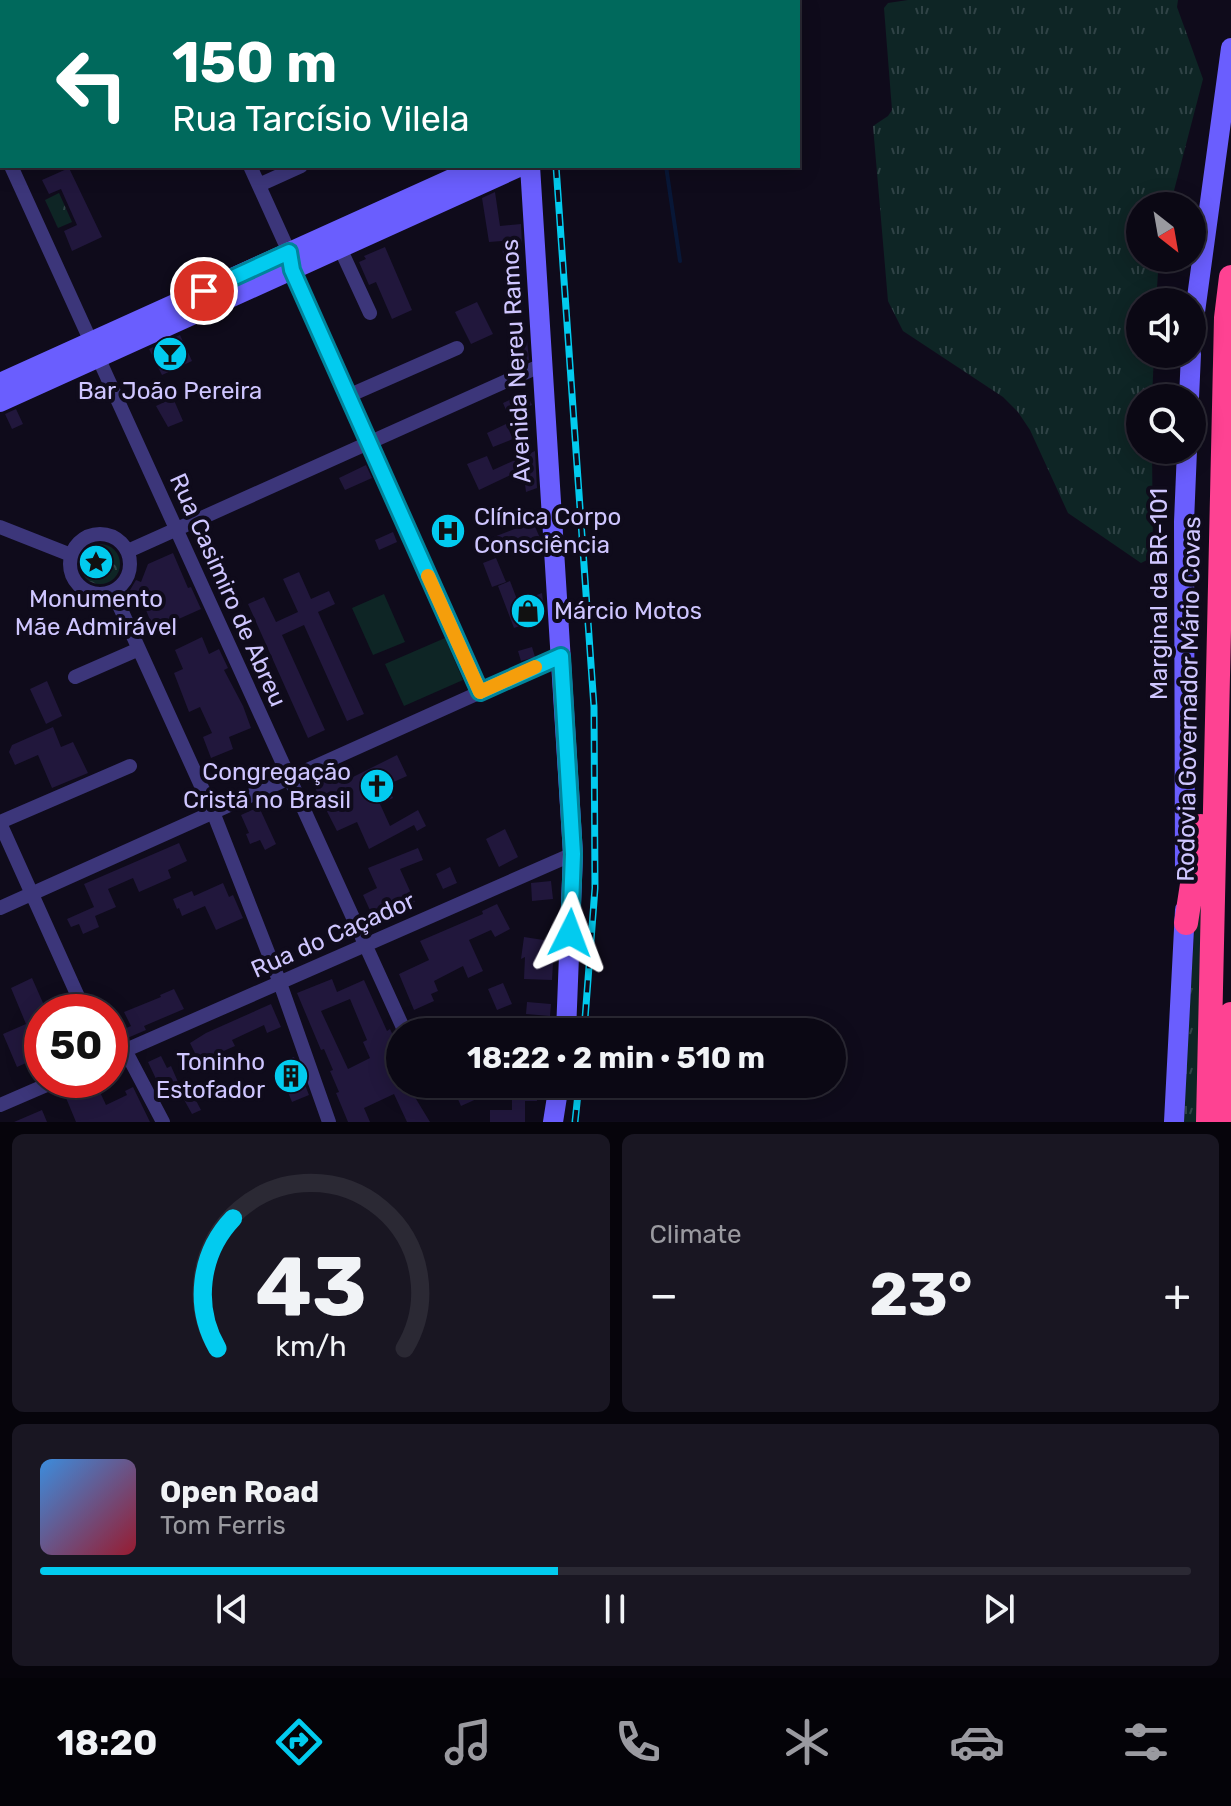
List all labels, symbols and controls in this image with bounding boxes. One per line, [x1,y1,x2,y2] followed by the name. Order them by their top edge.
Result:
[172,30,337,96] text: 150 m
[40,32,144,136] icon: left
[172,97,470,140] text: Rua Tarcísio Vilela
[1126,192,1206,272] north arrow
[1126,192,1206,464] map controls
[496,238,536,484] street label: Avenida Nereu Ramos
[170,257,238,325] pin
[182,269,226,313] icon: arrive
[1126,288,1206,368] button: sound
[151,335,189,373] bar icon: Bar João Pereira
[78,377,262,405] place label: Bar João Pereira
[1126,384,1206,464] button: search
[164,469,292,711] street label: Rua Casimiro de Abreu
[1145,488,1173,700] street label: Marginal da BR-101
[474,503,621,559] place label: Clínica Corpo Consciência
[429,512,467,550] hospital icon: Clínica Corpo Consciência
[1172,516,1206,882] street label: Rodovia Governador Mário Covas
[77,543,115,581] place icon: Monumento Mãe Admirável
[15,585,177,641] place label: Monumento Mãe Admirável
[509,592,547,630] shop icon: Márcio Motos
[554,597,702,625] place label: Márcio Motos
[183,758,351,814] place label: Congregação Cristã no Brasil
[358,767,396,805] church icon: Congregação Cristã no Brasil
[247,886,419,984] street label: Rua do Caçador
[528,891,612,975] position arrow
[24,994,128,1098] speed limit sign: 50
[467,1040,765,1076] text: 18:22 · 2 min · 510 m
[156,1048,265,1104] place label: Toninho Estofador
[272,1057,310,1095] building icon: Toninho Estofador
[650,1219,742,1250] text: Climate
[255,1237,367,1336] text: 43
[869,1259,972,1330] text: 23°
[650,1269,678,1321] text: −
[1164,1269,1191,1321] text: +
[275,1329,346,1363] text: km/h
[160,1474,319,1510] text: Open Road
[160,1510,286,1541] text: Tom Ferris
[210,1587,254,1631] icon: previous
[593,1587,637,1631] icon: pause
[977,1587,1021,1631] icon: next
[271,1714,327,1770] icon: directions
[440,1714,496,1770] icon: music
[610,1714,666,1770] icon: phone
[779,1714,835,1770] icon: climate
[949,1714,1005,1770] icon: car
[1118,1714,1174,1770] icon: filters
[57,1721,157,1764] text: 18:20

